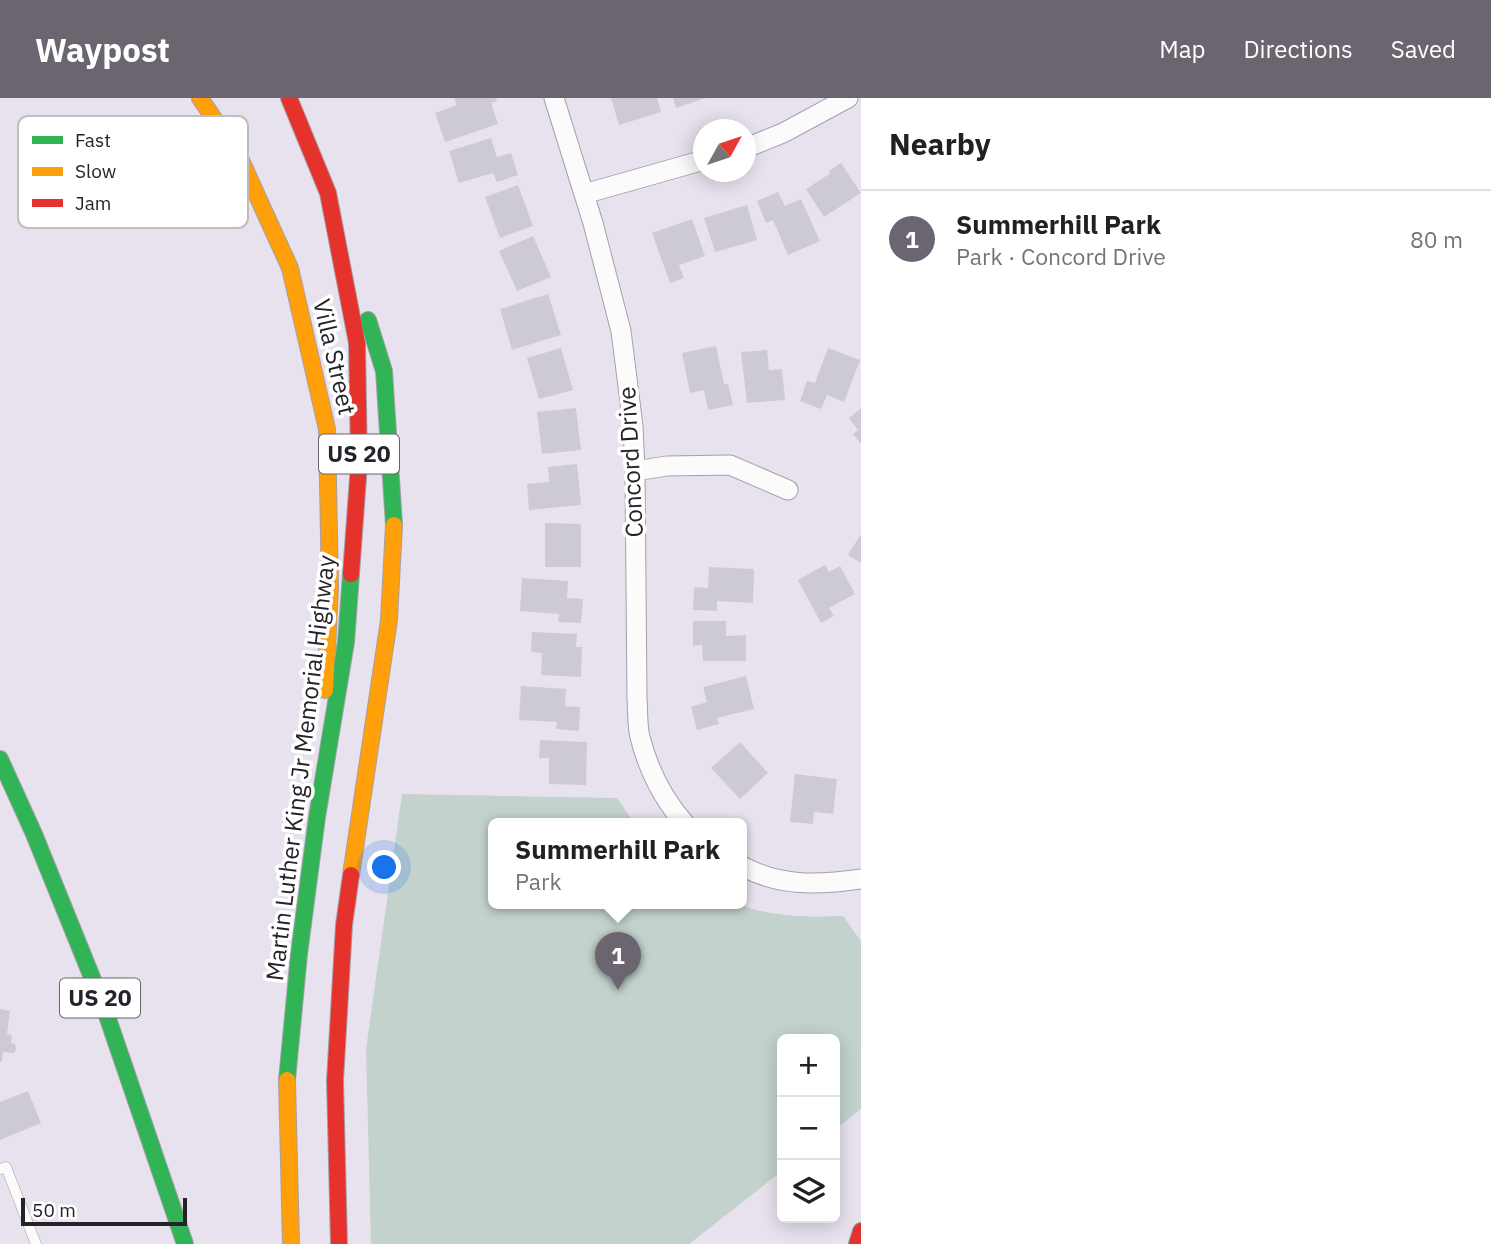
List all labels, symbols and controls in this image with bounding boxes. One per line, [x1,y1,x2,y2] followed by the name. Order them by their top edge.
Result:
[35,28,170,71] text: Waypost
[1159,33,1205,65] text: Map
[1243,33,1353,65] text: Directions
[1391,33,1456,65] text: Saved
[18,116,248,228] legend
[693,119,756,182] north arrow
[889,124,991,163] text: Nearby
[75,128,111,152] text: Fast
[75,159,116,183] text: Slow
[75,191,111,215] text: Jam
[956,207,1161,241] text: Summerhill Park
[905,224,919,254] text: 1
[1410,224,1463,254] text: 80 m
[956,241,1166,271] text: Park · Concord Drive
[306,296,364,418] street label: Villa Street
[610,386,650,538] street label: Concord Drive
[319,434,399,474] road number: US 20
[258,553,342,983] street label: Martin Luther King Jr Memorial Highway
[488,818,747,909] popup
[515,832,720,866] text: Summerhill Park
[367,850,401,884] your location
[515,866,562,896] text: Park
[595,932,641,990] pin: 1
[60,978,140,1018] road number: US 20
[777,1034,840,1223] map controls
[777,1034,840,1097] button: +
[777,1097,840,1160] button: −
[777,1160,840,1223] button: layers
[21,1195,187,1227] scale bar
[32,1198,76,1222] text: 50 m

